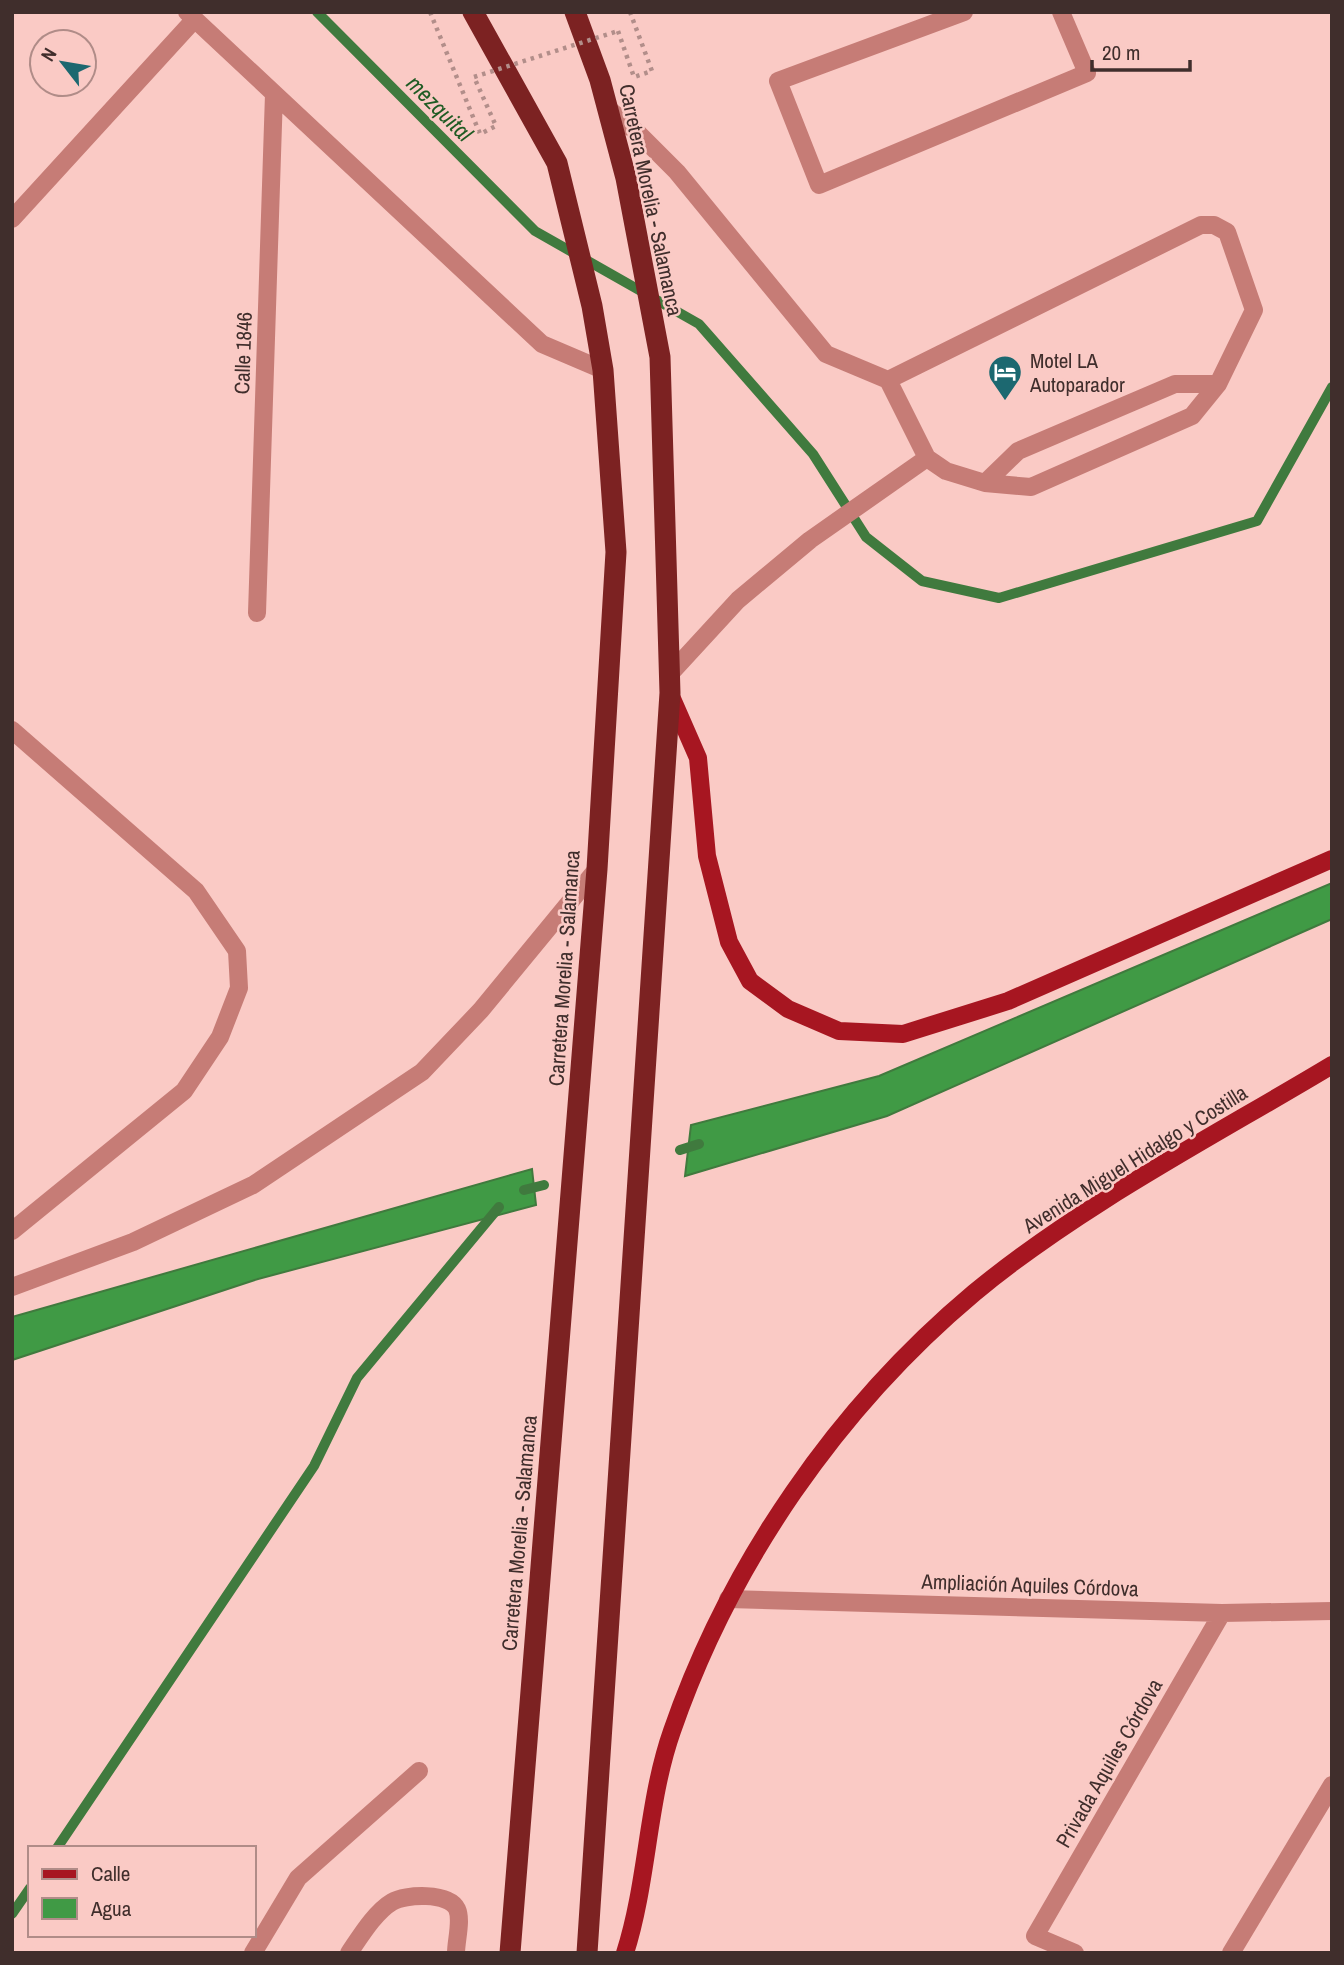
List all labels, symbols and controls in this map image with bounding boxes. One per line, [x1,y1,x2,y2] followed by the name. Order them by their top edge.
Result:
[28,28,98,98] north arrow
[1092,28,1190,72] scale bar
[1102,38,1140,67] text: 20 m
[34,43,62,66] text: N
[400,68,480,148] water label: mezquital
[612,81,690,319] street label: Carretera Morelia - Salamanca
[227,311,259,395] street label: Calle 1846
[1029,346,1125,399] place label: Motel LA Autoparador
[986,353,1024,402] hotel icon: Motel LA Autoparador
[541,849,587,1087] street label: Carretera Morelia - Salamanca
[1017,1078,1253,1240] street label: Avenida Miguel Hidalgo y Costilla
[494,1414,544,1652] street label: Carretera Morelia - Salamanca
[920,1567,1140,1603] street label: Ampliación Aquiles Córdova
[1049,1673,1169,1853] street label: Privada Aquiles Córdova
[28,1846,256,1937] legend
[91,1859,130,1888] text: Calle
[90,1894,132,1923] text: Agua

